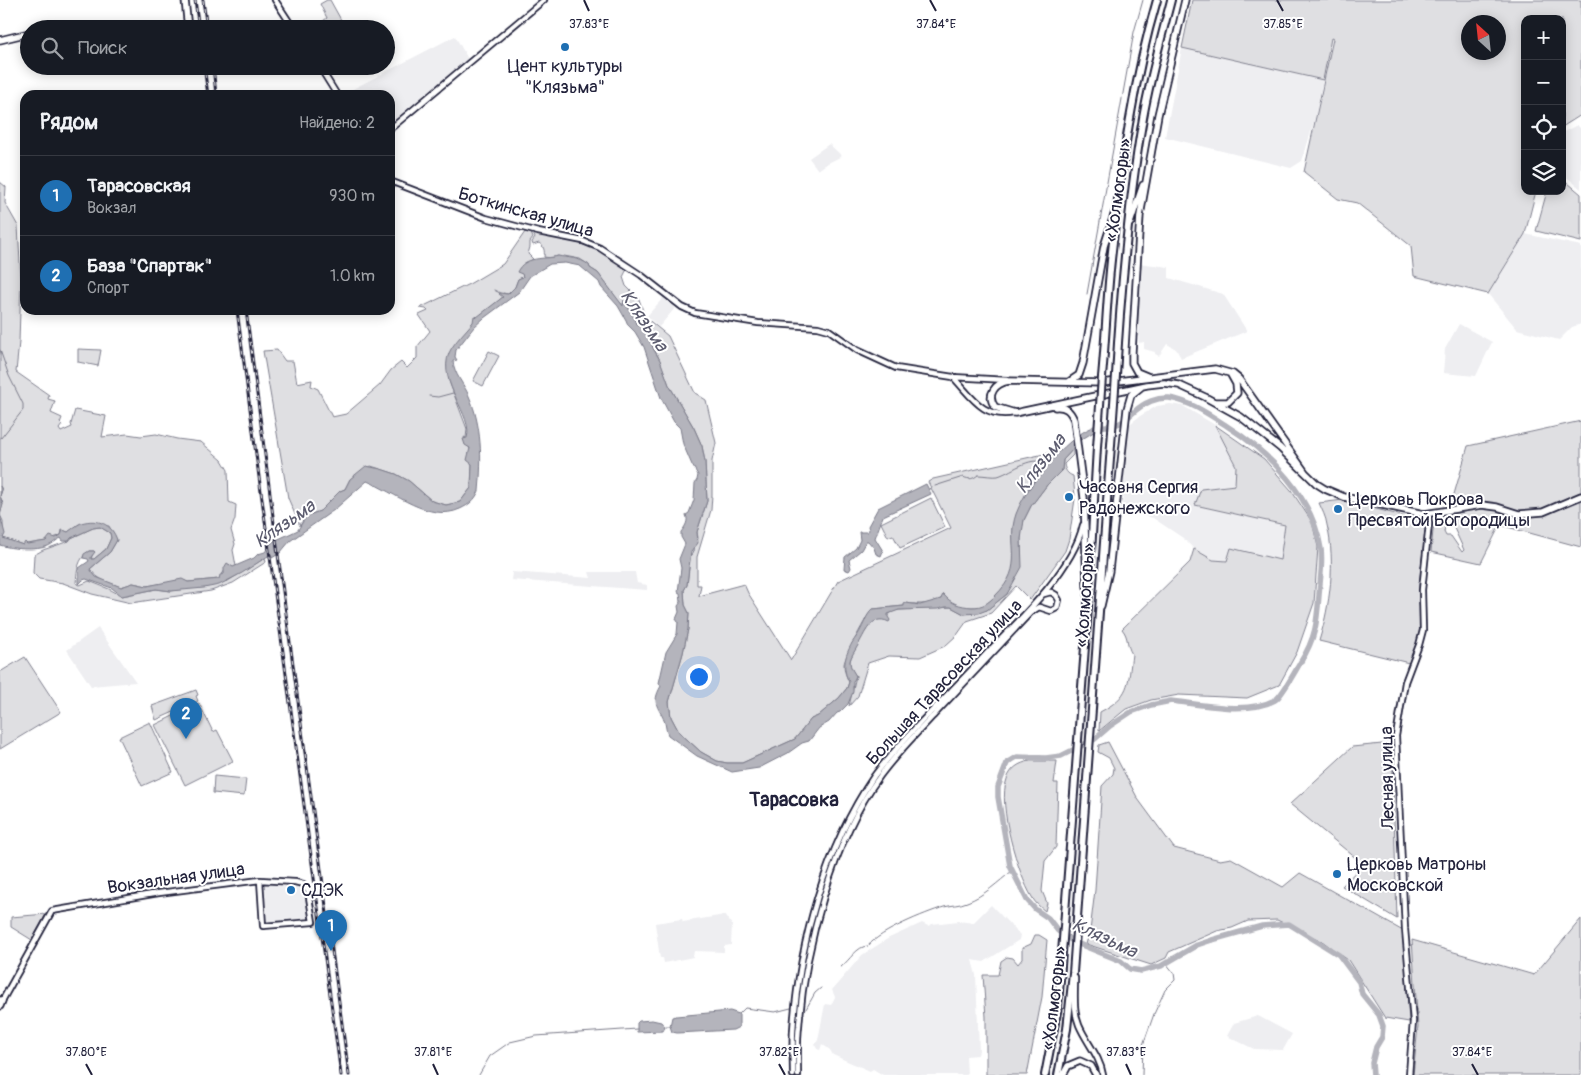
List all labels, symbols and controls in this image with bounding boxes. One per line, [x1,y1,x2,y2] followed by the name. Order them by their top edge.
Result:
[1461,15,1506,60] north arrow
[1521,15,1566,195] map controls
[1521,15,1566,60] button: +
[569,17,609,32] text: 37.83°E
[916,17,956,32] text: 37.84°E
[1263,17,1303,32] text: 37.85°E
[20,20,395,75] search box
[38,34,66,62] icon: search
[78,36,128,60] text: Поиск
[559,41,571,53] marker: Цент культуры "Клязьма"
[507,55,623,99] place label: Цент культуры "Клязьма"
[1521,60,1566,105] button: −
[1521,105,1566,150] button: locate
[40,109,98,136] text: Рядом
[299,113,375,133] text: Найдено: 2
[1100,137,1137,243] street label: «Холмогоры»
[1521,150,1566,195] button: layers
[87,174,191,198] text: Тарасовская
[456,182,596,243] street label: Боткинская улица
[53,186,59,206] text: 1
[329,186,375,206] text: 930 m
[87,198,136,218] text: Вокзал
[87,254,212,278] text: База "Спартак"
[52,266,60,286] text: 2
[330,266,375,286] text: 1.0 km
[87,278,129,298] text: Спорт
[615,285,674,357] water label: Клязьма
[1010,428,1072,498] water label: Клязьма
[1079,476,1198,520] place label: Часовня Сергия Радонежского
[1348,488,1530,532] place label: Церковь Покрова Пресвятой Богородицы
[1063,491,1075,503] marker: Часовня Сергия Радонежского
[249,494,321,553] water label: Клязьма
[1332,503,1344,515] marker: Церковь Покрова Пресвятой Богородицы
[1070,542,1101,648] street label: «Холмогоры»
[861,595,1027,770] street label: Большая Тарасовская улица
[686,664,712,690] your location
[170,698,202,739] pin: 2
[1375,726,1400,831] street label: Лесная улица
[748,787,839,812] district label: Тарасовка
[1347,853,1486,897] place label: Церковь Матроны Московской
[106,857,246,900] street label: Вокзальная улица
[1331,868,1343,880] marker: Церковь Матроны Московской
[301,879,344,902] place label: СДЭК
[285,884,297,896] marker: СДЭК
[315,910,347,951] pin: 1
[1068,912,1142,964] water label: Клязьма
[1037,945,1072,1051] street label: «Холмогоры»
[65,1045,107,1060] text: 37.80°E
[414,1045,452,1060] text: 37.81°E
[759,1045,799,1060] text: 37.82°E
[1106,1045,1146,1060] text: 37.83°E
[1452,1045,1492,1060] text: 37.84°E

